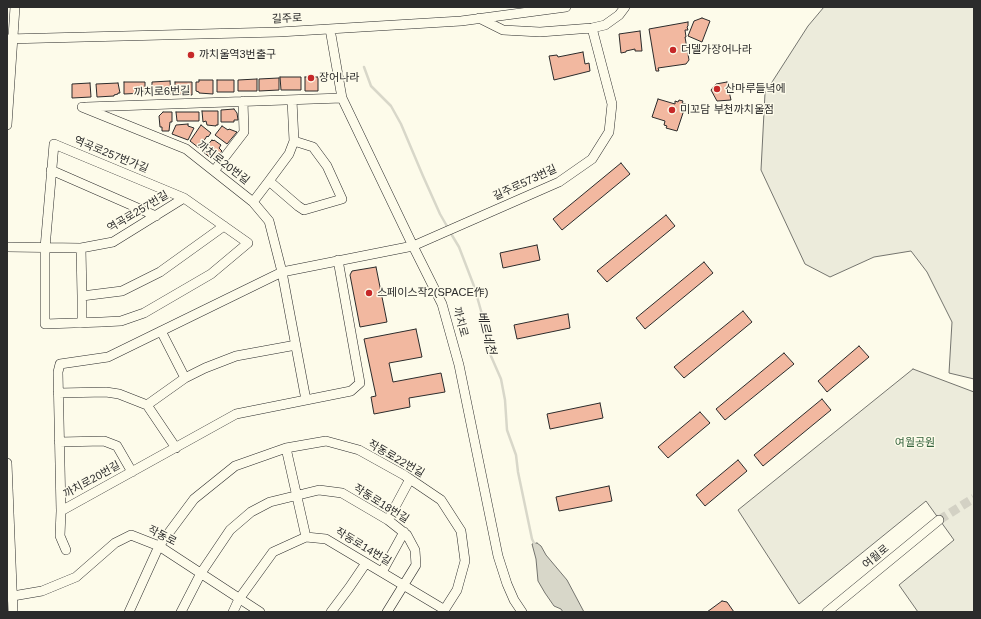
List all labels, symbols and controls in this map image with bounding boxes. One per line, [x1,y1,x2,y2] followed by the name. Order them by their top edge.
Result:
[271,12,303,26] street label: 길주로
[681,43,752,57] place label: 더델가장어나라
[668,45,678,55] marker: 더델가장어나라
[199,48,276,62] place label: 까치울역3번출구
[186,50,196,60] marker: 까치울역3번출구
[319,71,359,85] place label: 장어나라
[306,73,316,83] marker: 장어나라
[725,82,786,96] place label: 산마루들녘에
[133,84,191,100] street label: 까치로6번길
[712,84,722,94] marker: 산마루들녘에
[680,103,774,117] place label: 미꼬담 부천까치울점
[667,105,677,115] marker: 미꼬담 부천까치울점
[72,134,150,176] street label: 역곡로257번가길
[194,138,252,188] street label: 까치로20번길
[491,162,559,204] street label: 길주로573번길
[105,189,171,235] street label: 역곡로257번길
[377,286,489,300] place label: 스페이스작2(SPACE作)
[364,288,374,298] marker: 스페이스작2(SPACE作)
[450,306,470,338] street label: 까치로
[474,310,498,356] water label: 베르네천
[895,436,935,450] park label: 여월공원
[365,438,427,480] street label: 작동로22번길
[61,459,123,501] street label: 까치로20번길
[351,482,411,526] street label: 작동로18번길
[145,523,179,549] street label: 작동로
[333,525,393,569] street label: 작동로14번길
[860,542,892,572] street label: 여월로

